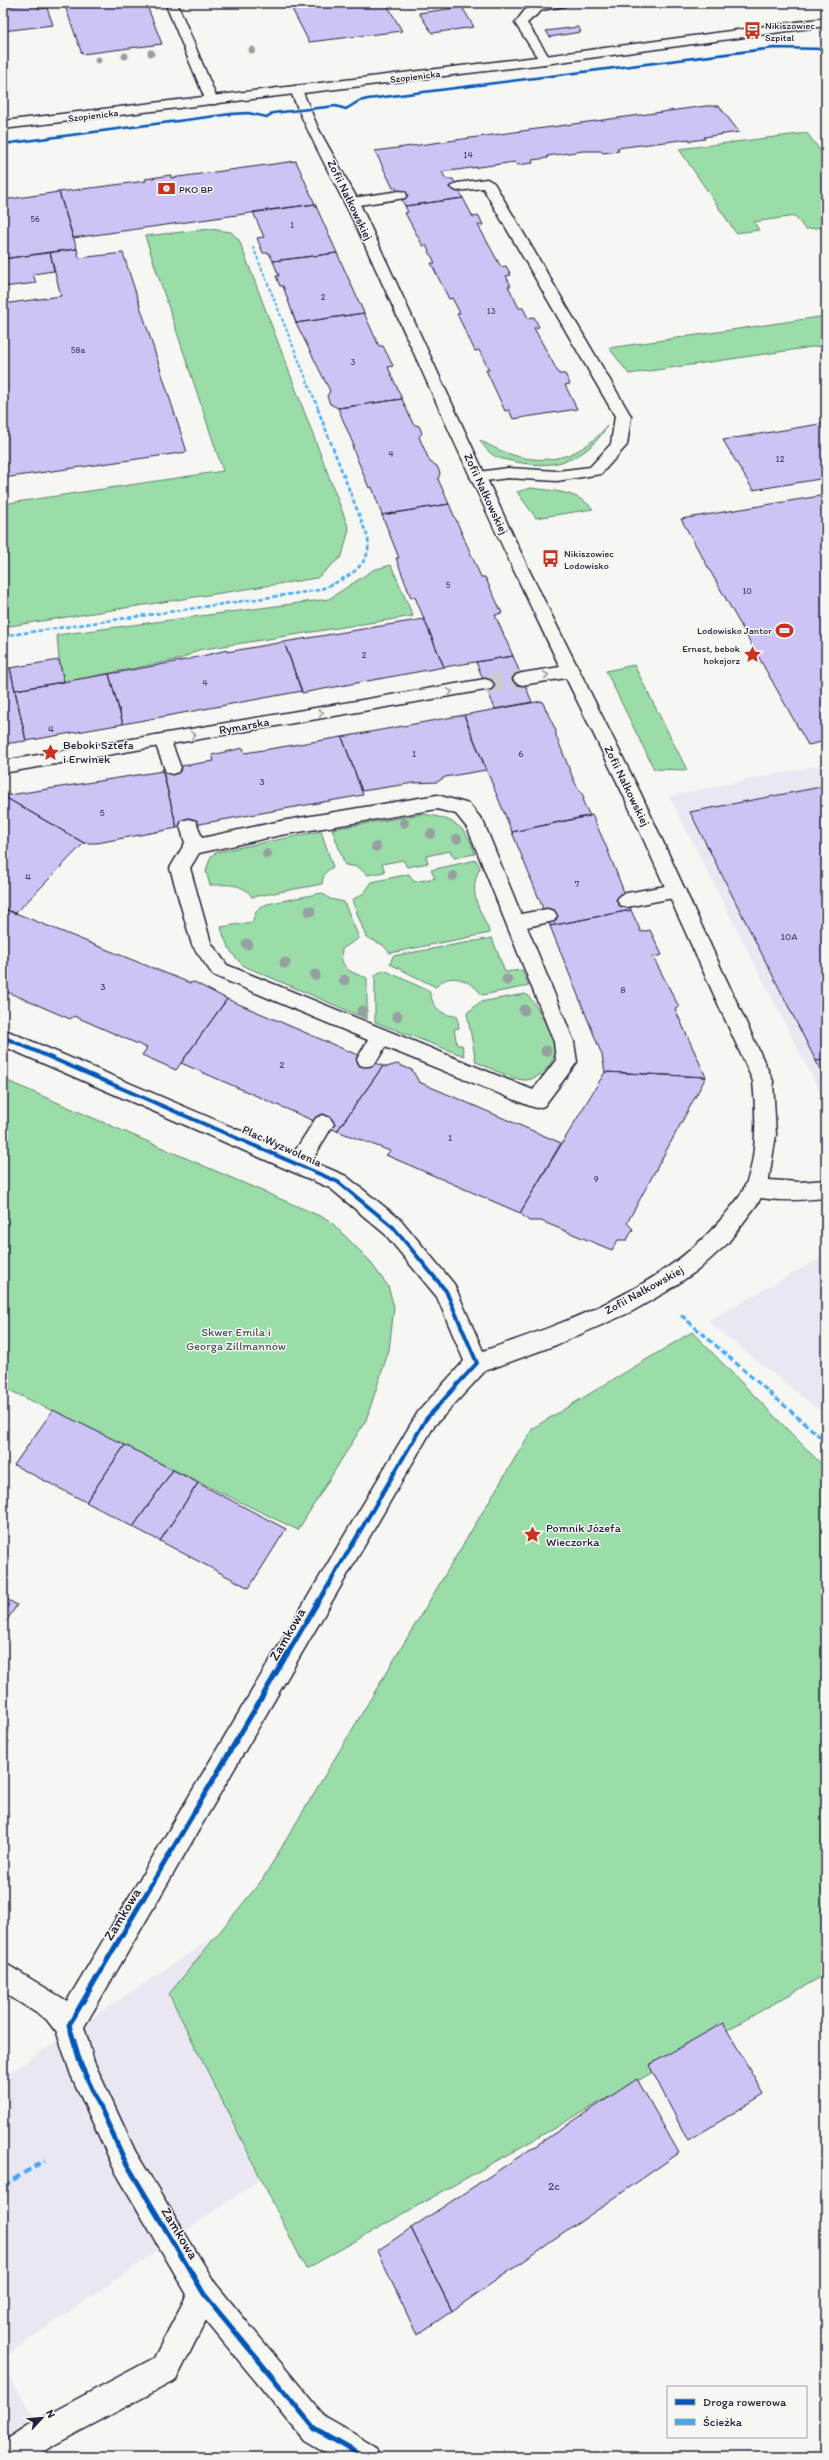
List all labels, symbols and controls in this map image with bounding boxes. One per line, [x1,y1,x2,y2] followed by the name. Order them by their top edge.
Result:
[765,19,815,44] place label: Nikiszowiec Szpital
[742,21,762,41] bus stop icon: Nikiszowiec Szpital
[389,67,441,86] street label: Szopienicka
[67,106,119,125] street label: Szopienicka
[463,149,473,160] house number: 14
[324,157,376,243] street label: Zofii Nałkowskiej
[156,179,176,199] bank icon: PKO BP
[179,183,213,196] place label: PKO BP
[30,213,40,224] house number: 56
[290,219,294,230] house number: 1
[321,291,326,302] house number: 2
[486,305,496,316] house number: 13
[71,344,85,355] house number: 58a
[351,356,356,367] house number: 3
[388,448,394,459] house number: 4
[461,451,511,537] street label: Zofii Nałkowskiej
[776,453,785,464] house number: 12
[564,547,614,572] place label: Nikiszowiec Lodowisko
[541,549,561,569] bus stop icon: Nikiszowiec Lodowisko
[446,579,451,590] house number: 5
[742,585,752,596] house number: 10
[775,620,795,640] sports icon: Lodowisko Jantor
[697,624,772,637] place label: Lodowisko Jantor
[682,642,741,667] place label: Ernest, bebok hokejorz
[743,644,763,664] place icon: Ernest, bebok hokejorz
[362,649,367,660] house number: 2
[543,671,549,680] one-way arrow
[202,677,208,688] house number: 4
[447,688,453,696] one-way arrow
[318,709,325,718] one-way arrow
[218,715,270,737] street label: Rymarska
[48,722,54,735] house number: 4
[190,731,196,740] one-way arrow
[63,738,134,766] place label: Beboki Sztefa i Erwinek
[40,742,60,762] place icon: Beboki Sztefa i Erwinek
[601,743,653,829] street label: Zofii Nałkowskiej
[412,747,417,760] house number: 1
[518,747,524,760] house number: 6
[259,775,265,788] house number: 3
[99,806,105,819] house number: 5
[25,870,31,883] house number: 4
[575,877,580,890] house number: 7
[780,930,798,943] house number: 10A
[100,980,106,993] house number: 3
[620,983,626,996] house number: 8
[279,1058,285,1071] house number: 2
[240,1122,325,1170] street label: Plac Wyzwolenia
[448,1131,453,1144] house number: 1
[593,1172,599,1185] house number: 9
[602,1263,686,1317] street label: Zofii Nałkowskiej
[186,1325,286,1353] park label: Skwer Emila i Georga Zillmannów
[546,1521,622,1549] place label: Pomnik Józefa Wieczorka
[523,1525,543,1545] place icon: Pomnik Józefa Wieczorka
[266,1604,310,1664] street label: Zamkowa
[100,1884,145,1944] street label: Zamkowa
[548,2179,560,2193] house number: 2c
[157,2204,202,2263] street label: Zamkowa
[667,2386,807,2438] legend
[703,2395,787,2409] text: Droga rowerowa
[22,2398,62,2438] north arrow
[43,2408,58,2420] text: N
[703,2415,743,2429] text: Ścieżka

